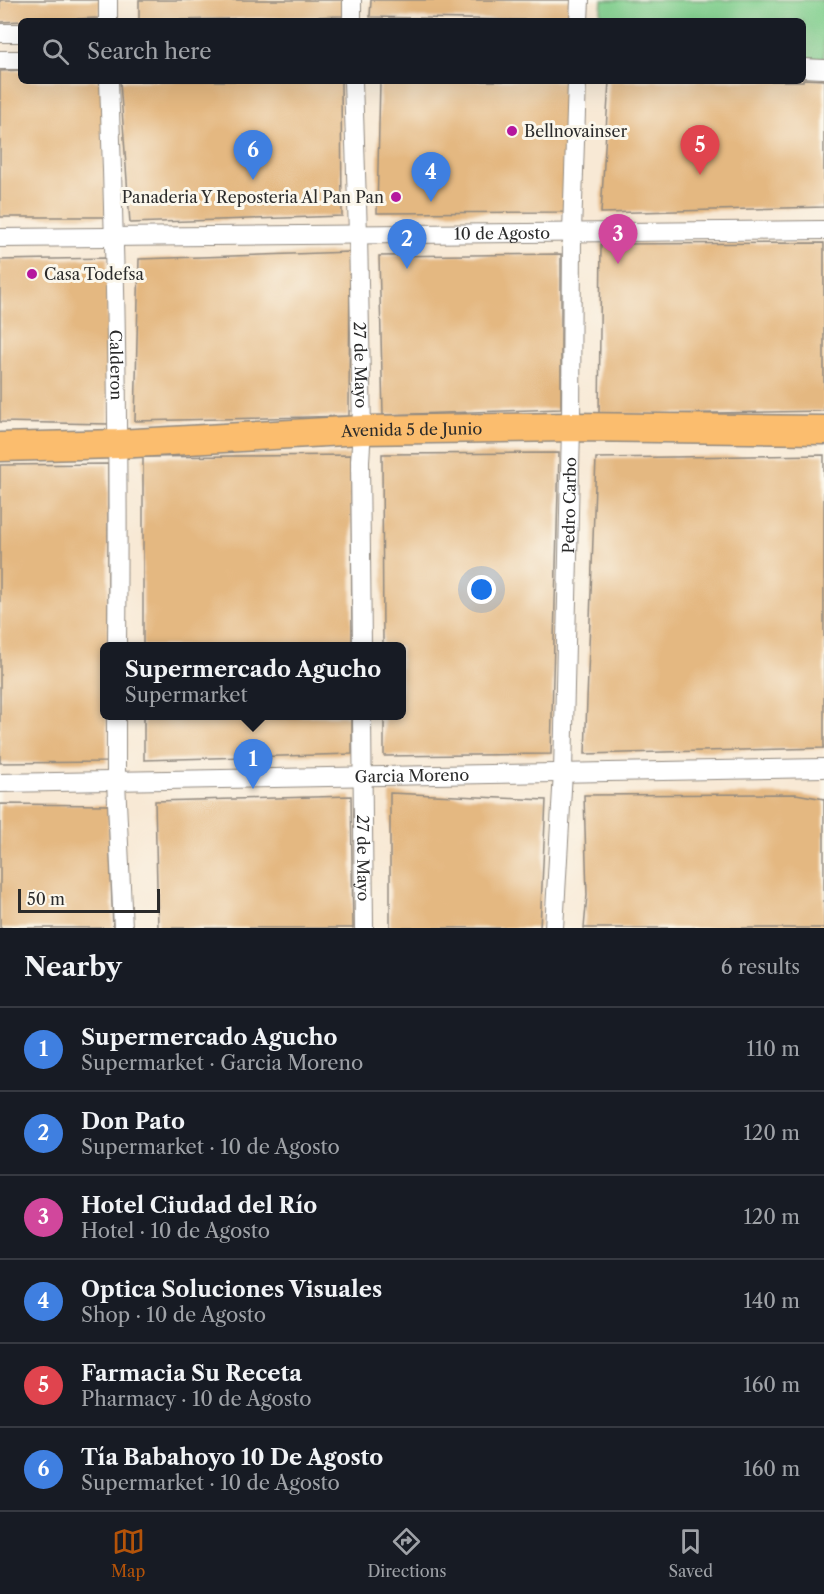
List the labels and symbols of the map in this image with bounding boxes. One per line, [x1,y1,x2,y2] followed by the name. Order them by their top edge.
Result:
[524,121,627,141] place label: Bellnovainser
[505,124,519,138] marker: Bellnovainser
[680,126,720,175] pin: 5
[234,130,272,180] pin: 6
[412,152,450,202] pin: 4
[122,187,384,207] place label: Panaderia Y Reposteria Al Pan Pan
[389,190,403,204] marker: Panaderia Y Reposteria Al Pan Pan
[598,214,638,264] pin: 3
[388,220,426,269] pin: 2
[454,223,550,244] street label: 10 de Agosto
[44,264,144,284] place label: Casa Todefsa
[25,267,39,281] marker: Casa Todefsa
[350,321,372,409] street label: 27 de Mayo
[106,329,127,400] street label: Calderon
[339,418,483,441] street label: Avenida 5 de Junio
[558,457,580,554] street label: Pedro Carbo
[467,575,496,604] your location
[234,740,272,789] pin: 1
[354,764,470,787] street label: Garcia Moreno
[353,815,374,902] street label: 27 de Mayo
[18,886,160,914] scale bar

